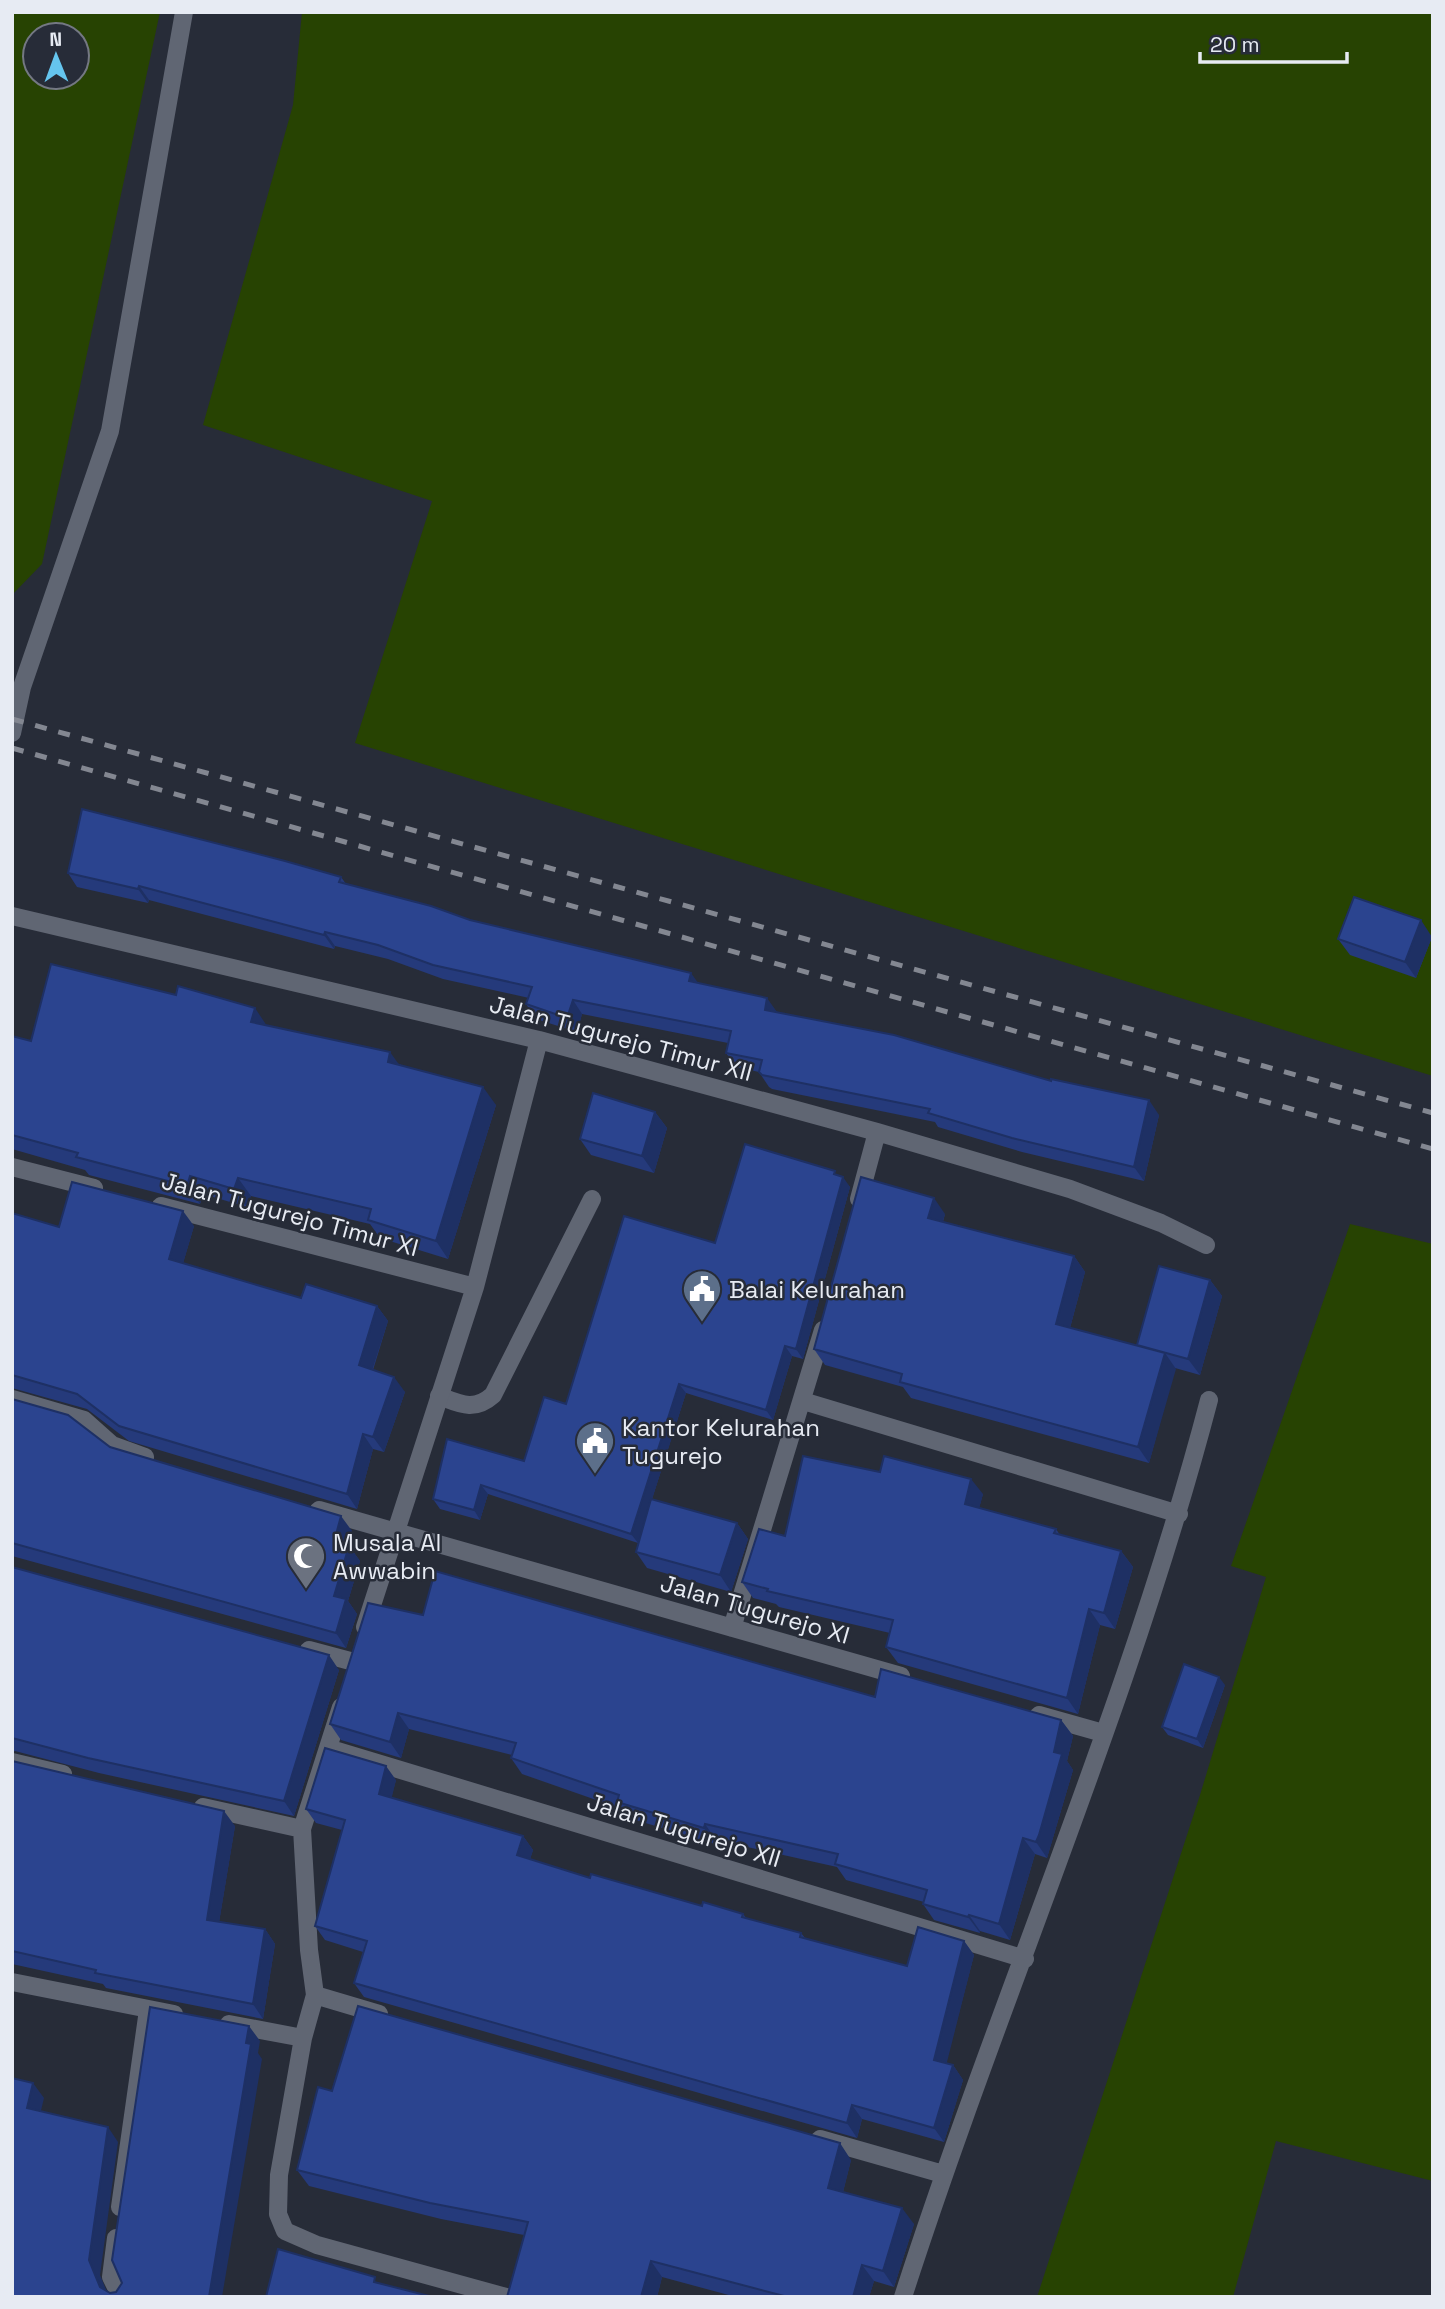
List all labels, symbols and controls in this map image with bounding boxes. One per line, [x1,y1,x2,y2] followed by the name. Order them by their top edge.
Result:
[21,21,91,91] north arrow
[1200,21,1347,65] scale bar
[49,27,62,52] text: N
[1210,31,1260,58] text: 20 m
[486,988,756,1088] street label: Jalan Tugurejo Timur XII
[158,1165,422,1263] street label: Jalan Tugurejo Timur XI
[681,1268,723,1323] public building icon: Balai Kelurahan
[729,1274,905,1305] place label: Balai Kelurahan
[622,1412,820,1471] place label: Kantor Kelurahan Tugurejo
[574,1420,616,1475] public building icon: Kantor Kelurahan Tugurejo
[333,1527,441,1586] place label: Musala Al Awwabin
[285,1535,327,1590] mosque icon: Musala Al Awwabin
[657,1567,853,1651] street label: Jalan Tugurejo XI
[583,1786,785,1874] street label: Jalan Tugurejo XII

